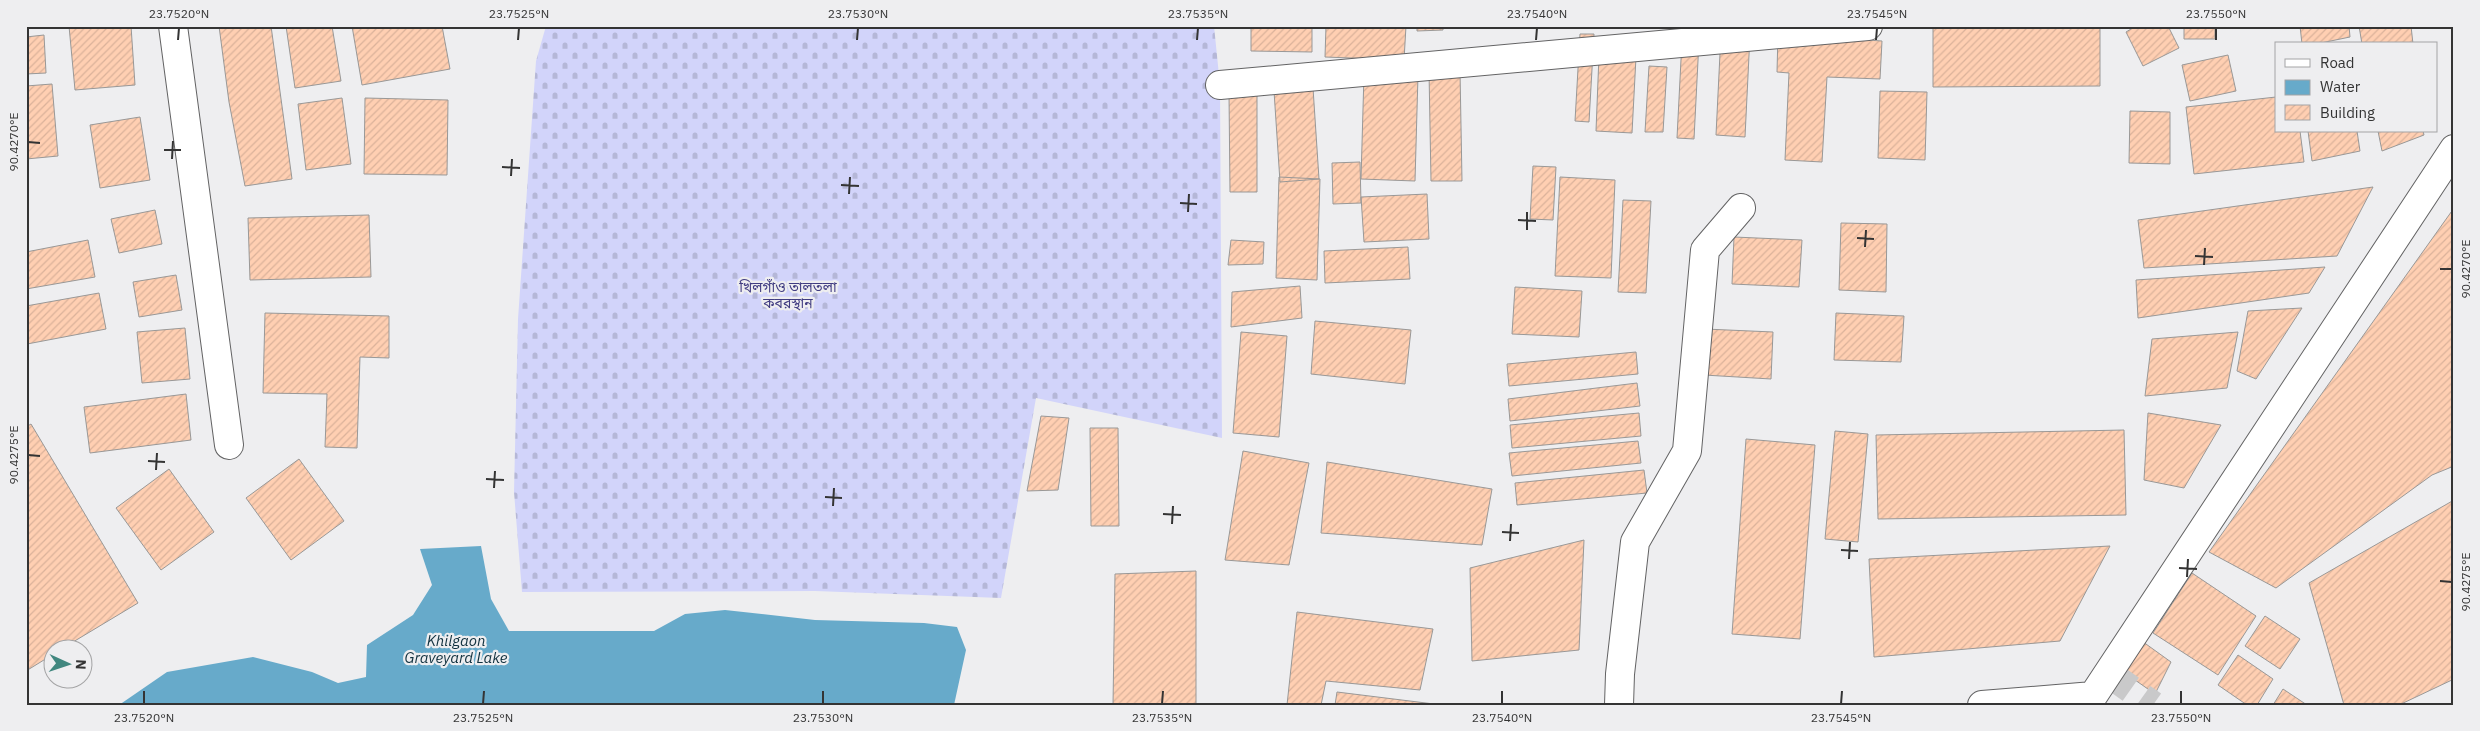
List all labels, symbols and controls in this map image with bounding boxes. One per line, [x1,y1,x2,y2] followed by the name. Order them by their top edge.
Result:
[149,6,209,21] text: 23.7520°N
[489,6,549,21] text: 23.7525°N
[828,6,888,21] text: 23.7530°N
[1168,6,1228,21] text: 23.7535°N
[1507,6,1567,21] text: 23.7540°N
[1847,6,1907,21] text: 23.7545°N
[2186,6,2246,21] text: 23.7550°N
[2275,42,2438,132] legend
[2320,53,2355,72] text: Road
[2320,77,2361,96] text: Water
[2320,103,2375,122] text: Building
[6,112,21,172] text: 90.4270°E
[2458,239,2473,299] text: 90.4270°E
[738,278,837,312] park label: খিলগাঁও তালতলা কবরস্থান
[6,425,21,485] text: 90.4275°E
[2458,552,2473,612] text: 90.4275°E
[405,631,508,667] water label: Khilgaon Graveyard Lake
[42,638,92,688] north arrow
[72,659,90,670] text: N
[114,710,174,725] text: 23.7520°N
[453,710,513,725] text: 23.7525°N
[793,710,853,725] text: 23.7530°N
[1132,710,1192,725] text: 23.7535°N
[1472,710,1532,725] text: 23.7540°N
[1811,710,1871,725] text: 23.7545°N
[2151,710,2211,725] text: 23.7550°N

